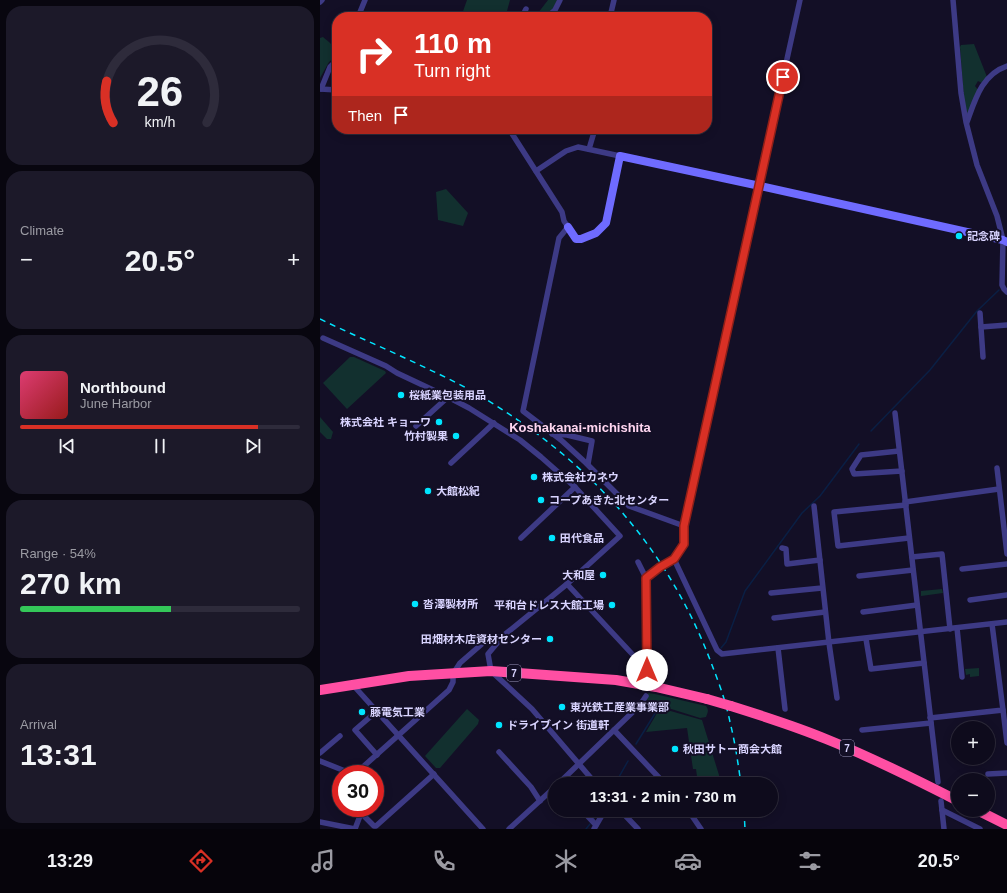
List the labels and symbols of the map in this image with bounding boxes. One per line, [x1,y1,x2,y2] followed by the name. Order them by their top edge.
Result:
[766,60,800,94] pin
[967,230,1000,242] place label: 記念碑
[954,231,964,241] marker: 記念碑
[409,389,486,401] place label: 桜紙業包装用品
[396,390,406,400] marker: 桜紙業包装用品
[340,416,431,428] place label: 株式会社 キョーワ
[434,417,444,427] marker: 株式会社 キョーワ
[509,420,652,435] district label: Koshakanai-michishita
[404,430,448,442] place label: 竹村製果
[451,431,461,441] marker: 竹村製果
[542,471,619,483] place label: 株式会社カネウ
[529,472,539,482] marker: 株式会社カネウ
[436,485,480,497] place label: 大館松紀
[423,486,433,496] marker: 大館松紀
[549,494,669,506] place label: コープあきた北センター
[536,495,546,505] marker: コープあきた北センター
[560,532,604,544] place label: 田代食品
[547,533,557,543] marker: 田代食品
[562,569,595,581] place label: 大和屋
[598,570,608,580] marker: 大和屋
[423,598,478,610] place label: 沓澤製材所
[410,599,420,609] marker: 沓澤製材所
[494,599,604,611] place label: 平和台ドレス大館工場
[607,600,617,610] marker: 平和台ドレス大館工場
[421,633,542,645] place label: 田畑材木店資材センター
[545,634,555,644] marker: 田畑材木店資材センター
[626,649,668,691] position arrow
[507,665,521,681] road number: 7
[570,701,669,713] place label: 東光鉄工産業事業部
[557,702,567,712] marker: 東光鉄工産業事業部
[370,706,425,718] place label: 藤電気工業
[357,707,367,717] marker: 藤電気工業
[507,719,609,731] place label: ドライブイン 街道軒
[494,720,504,730] marker: ドライブイン 街道軒
[840,740,854,756] road number: 7
[683,743,782,755] place label: 秋田サトー商会大館
[670,744,680,754] marker: 秋田サトー商会大館
[332,765,384,817] speed limit sign: 30

